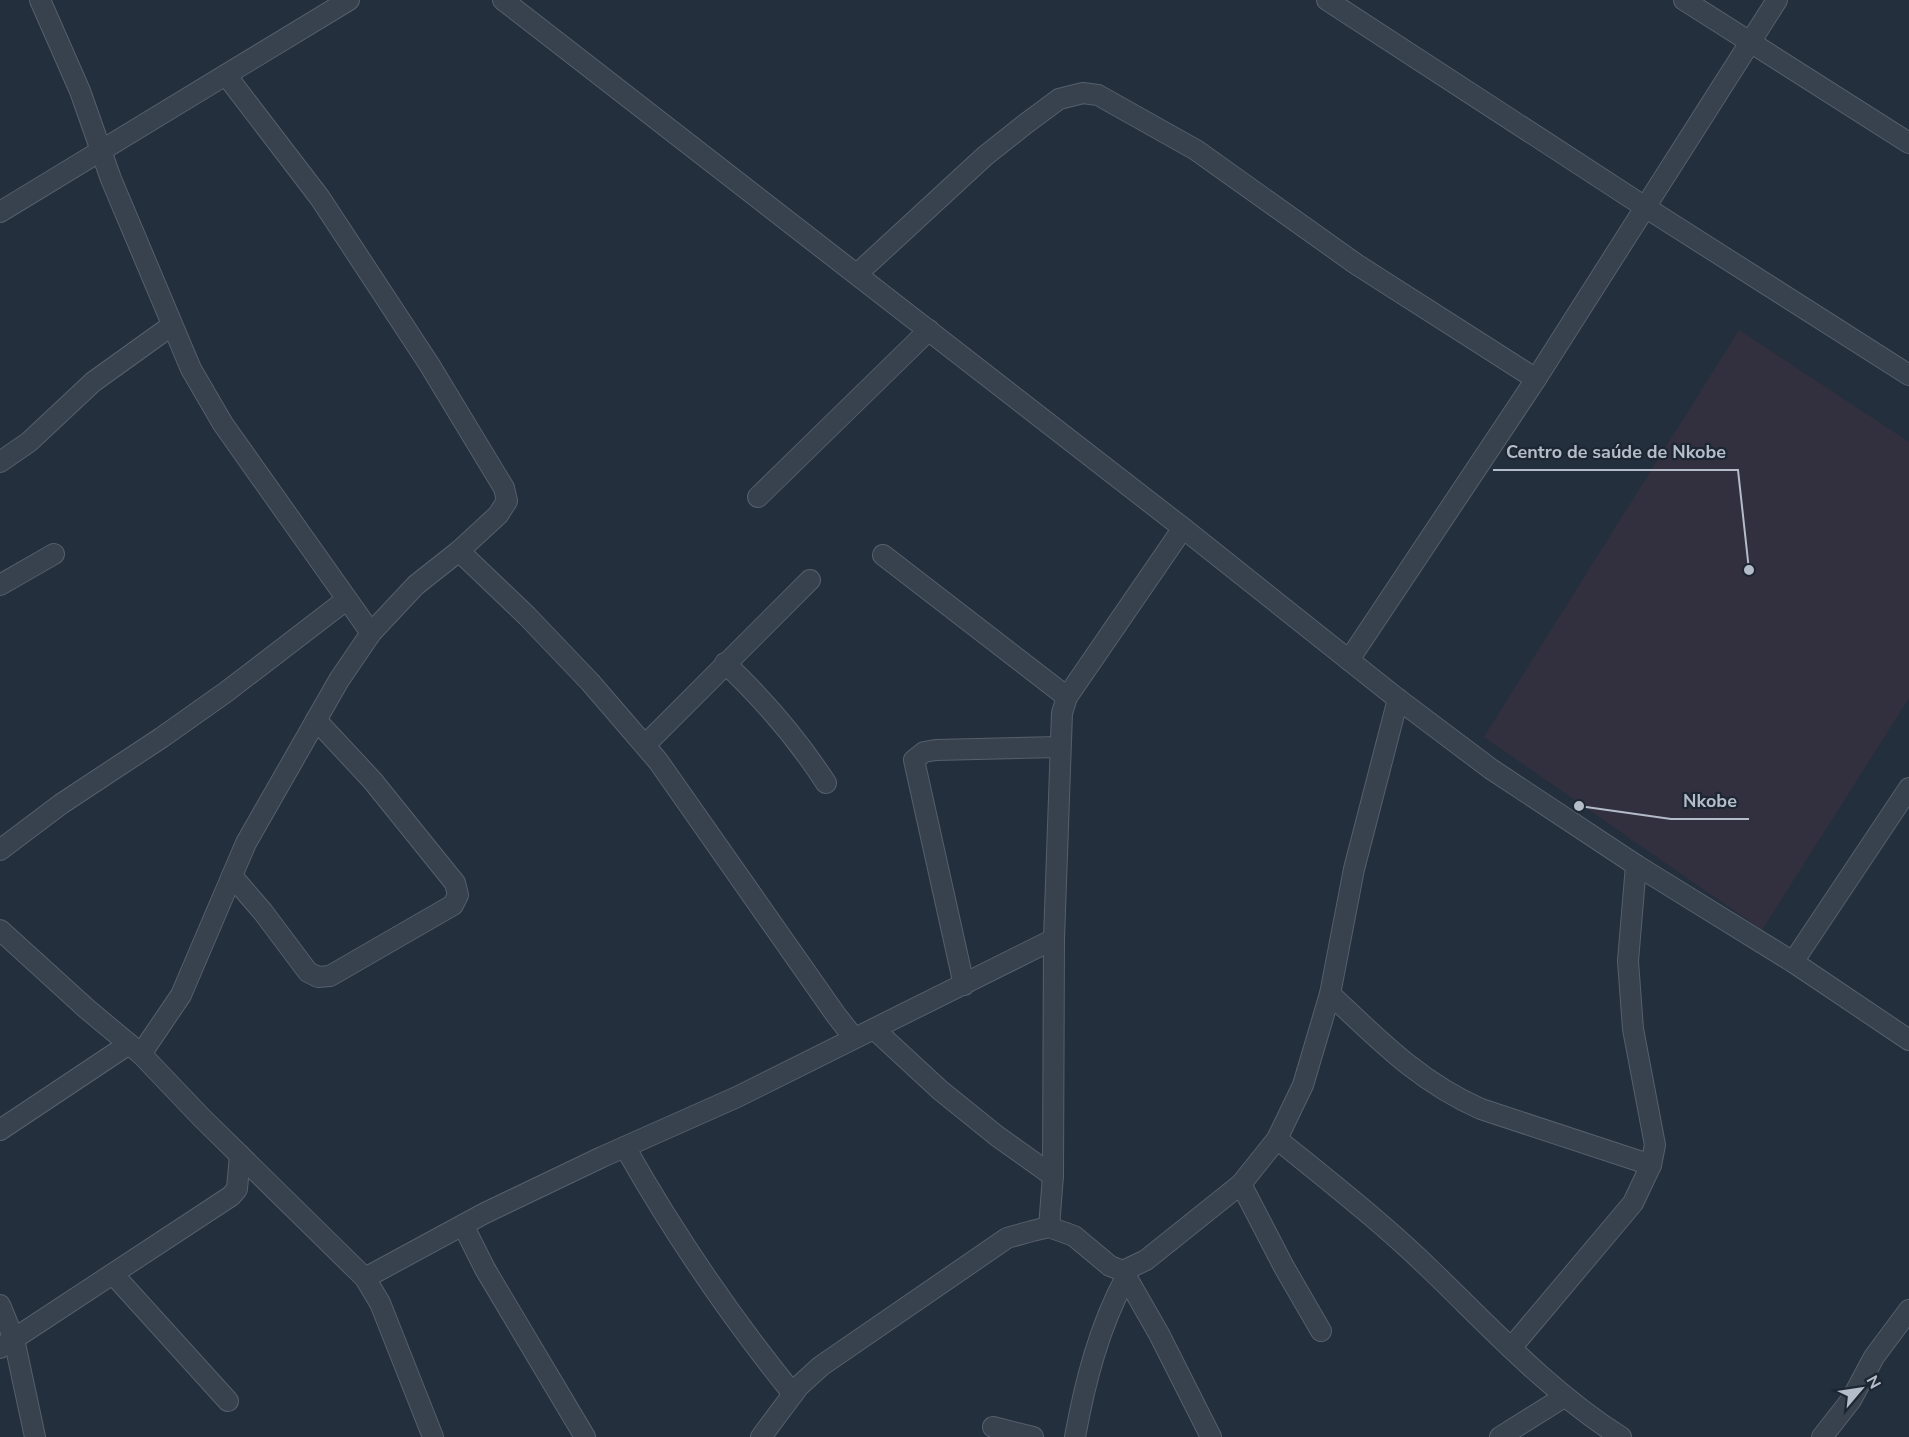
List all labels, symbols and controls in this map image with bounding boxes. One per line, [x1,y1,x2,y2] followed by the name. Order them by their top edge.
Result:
[1493,434,1738,470] callout: Centro de saúde de Nkobe
[1506,440,1726,464] text: Centro de saúde de Nkobe
[1671,783,1749,819] callout: Nkobe
[1683,789,1737,813] text: Nkobe
[1831,1359,1891,1419] north arrow
[1861,1372,1886,1393] text: N

